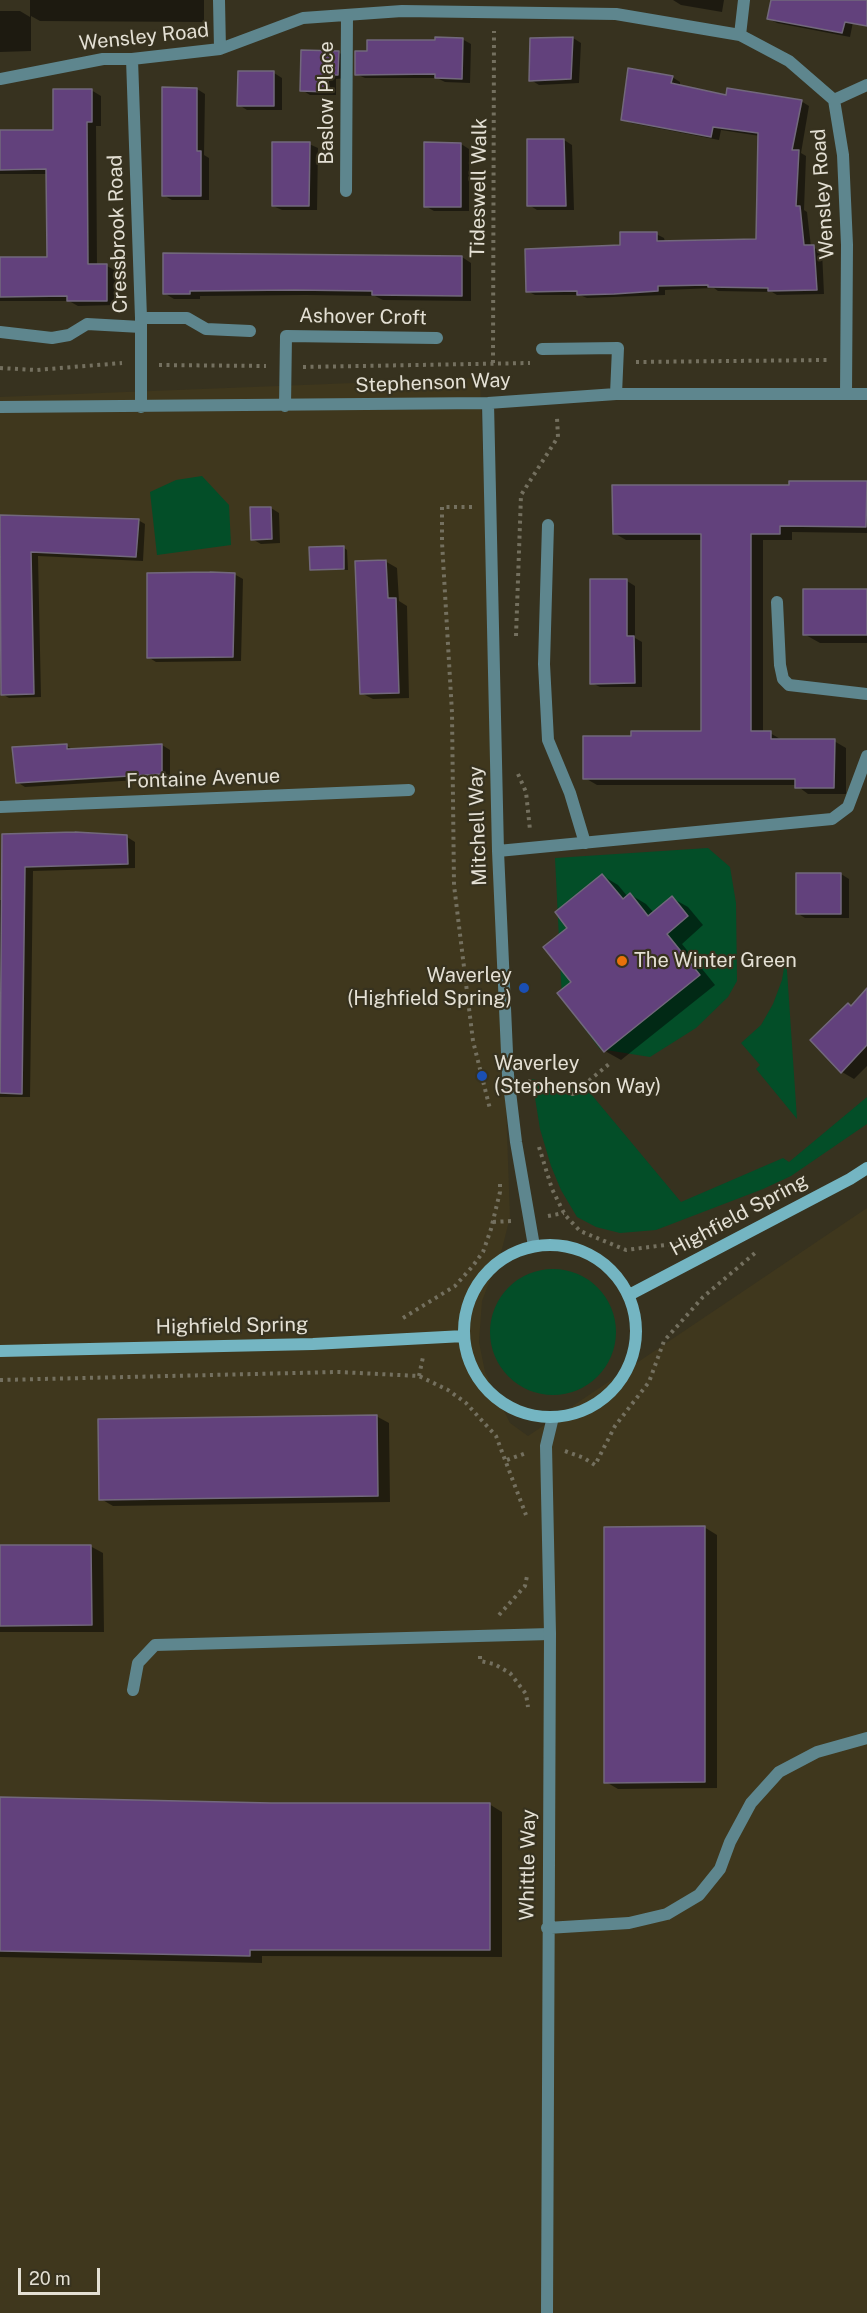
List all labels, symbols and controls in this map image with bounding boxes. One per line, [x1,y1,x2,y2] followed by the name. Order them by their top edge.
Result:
[78,18,210,56] street label: Wensley Road
[315,41,339,165] street label: Baslow Place
[466,118,492,258] street label: Tideswell Walk
[806,128,840,260] street label: Wensley Road
[103,154,133,314] street label: Cressbrook Road
[299,304,427,330] street label: Ashover Croft
[355,368,511,398] street label: Stephenson Way
[125,764,281,794] street label: Fontaine Avenue
[464,766,492,886] street label: Mitchell Way
[634,949,797,973] place label: The Winter Green
[615,954,629,968] marker: The Winter Green
[347,964,512,1011] place label: Waverley (Highfield Spring)
[517,981,531,995] marker: Waverley (Highfield Spring)
[494,1052,661,1099] place label: Waverley (Stephenson Way)
[475,1069,489,1083] marker: Waverley (Stephenson Way)
[666,1169,812,1261] street label: Highfield Spring
[156,1313,308,1339] street label: Highfield Spring
[515,1809,541,1921] street label: Whittle Way
[21,2256,104,2294] scale bar
[29,2268,71,2289] text: 20 m

